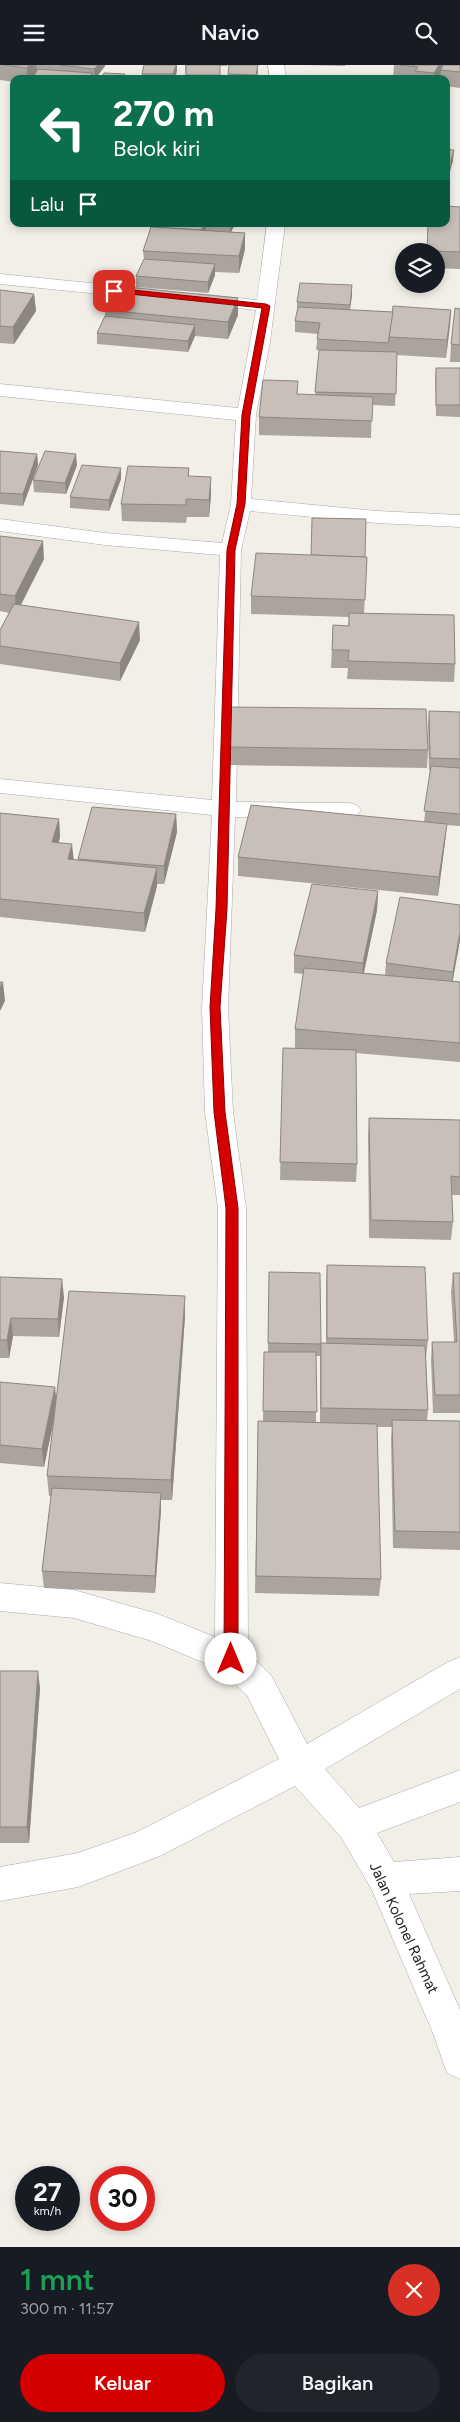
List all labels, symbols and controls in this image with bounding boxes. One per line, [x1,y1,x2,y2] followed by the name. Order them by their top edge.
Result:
[20,19,48,47] icon: menu
[201,19,259,46] text: Navio
[412,19,440,47] icon: search
[113,93,214,135] text: 270 m
[30,95,95,160] icon: left
[113,135,200,162] text: Belok kiri
[74,190,102,218] icon: arrive
[30,193,64,216] text: Lalu
[395,243,445,293] map controls
[395,243,445,293] button: layers
[93,270,135,312] pin
[100,277,128,305] icon: arrive
[204,1632,256,1684] position arrow
[366,1859,443,1997] street label: Jalan Kolonel Rahmat
[90,2166,155,2231] speed limit sign: 30
[33,2177,62,2207] text: 27
[34,2204,61,2218] text: km/h
[20,2261,94,2298] text: 1 mnt
[388,2264,440,2316] button: close
[20,2299,114,2318] text: 300 m · 11:57
[20,2354,225,2412] button: Keluar
[235,2354,440,2412] button: Bagikan

